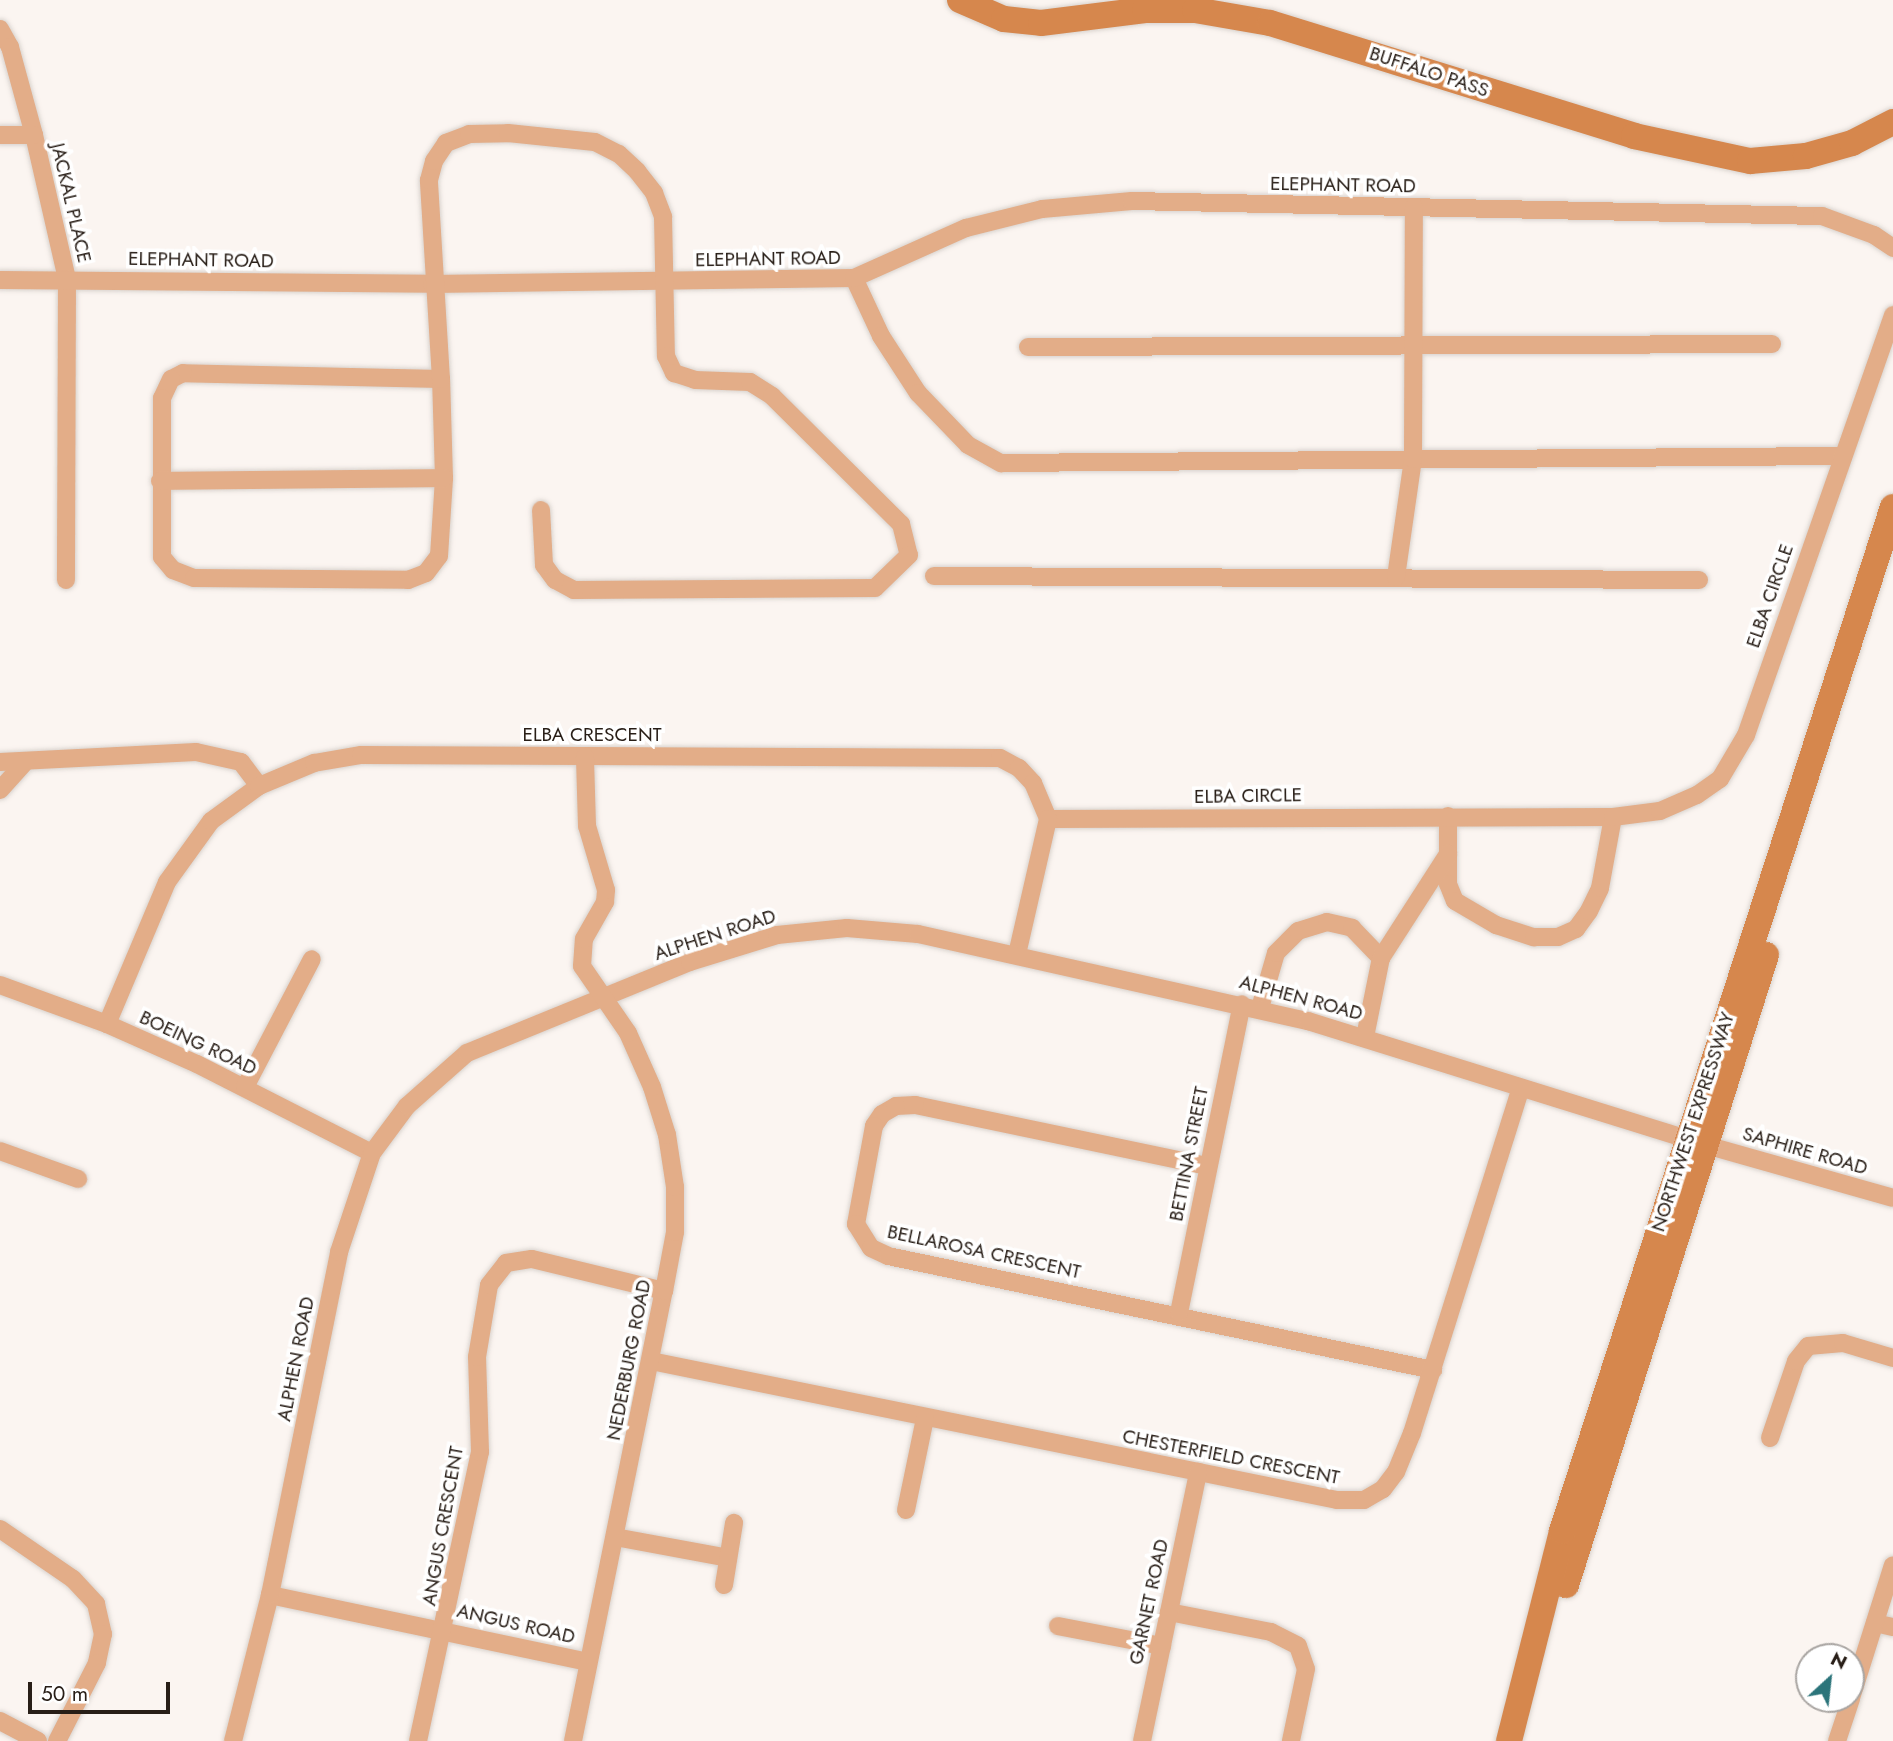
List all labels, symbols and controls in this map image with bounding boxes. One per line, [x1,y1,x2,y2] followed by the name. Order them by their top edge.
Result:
[1367,42,1491,102] street label: BUFFALO PASS
[46,141,96,265] street label: JACKAL PLACE
[1270,172,1416,198] street label: ELEPHANT ROAD
[695,246,841,272] street label: ELEPHANT ROAD
[128,247,274,273] street label: ELEPHANT ROAD
[1742,541,1798,651] street label: ELBA CIRCLE
[522,724,662,746] street label: ELBA CRESCENT
[1194,784,1302,808] street label: ELBA CIRCLE
[651,905,779,965] street label: ALPHEN ROAD
[1237,971,1365,1025] street label: ALPHEN ROAD
[136,1006,260,1080] street label: BOEING ROAD
[1647,1010,1739,1234] street label: NORTHWEST EXPRESSWAY
[1165,1085,1213,1223] street label: BETTINA STREET
[1740,1122,1870,1180] street label: SAPHIRE ROAD
[885,1220,1083,1284] street label: BELLAROSA CRESCENT
[602,1278,656,1442] street label: NEDERBURG ROAD
[273,1295,319,1423] street label: ALPHEN ROAD
[1121,1425,1341,1489] street label: CHESTERFIELD CRESCENT
[418,1444,468,1608] street label: ANGUS CRESCENT
[1125,1537,1173,1667] street label: GARNET ROAD
[455,1599,577,1649] street label: ANGUS ROAD
[1795,1643,1865,1713] north arrow
[1826,1645,1852,1676] text: N
[32,1668,173,1712] scale bar
[41,1679,88,1709] text: 50 m

